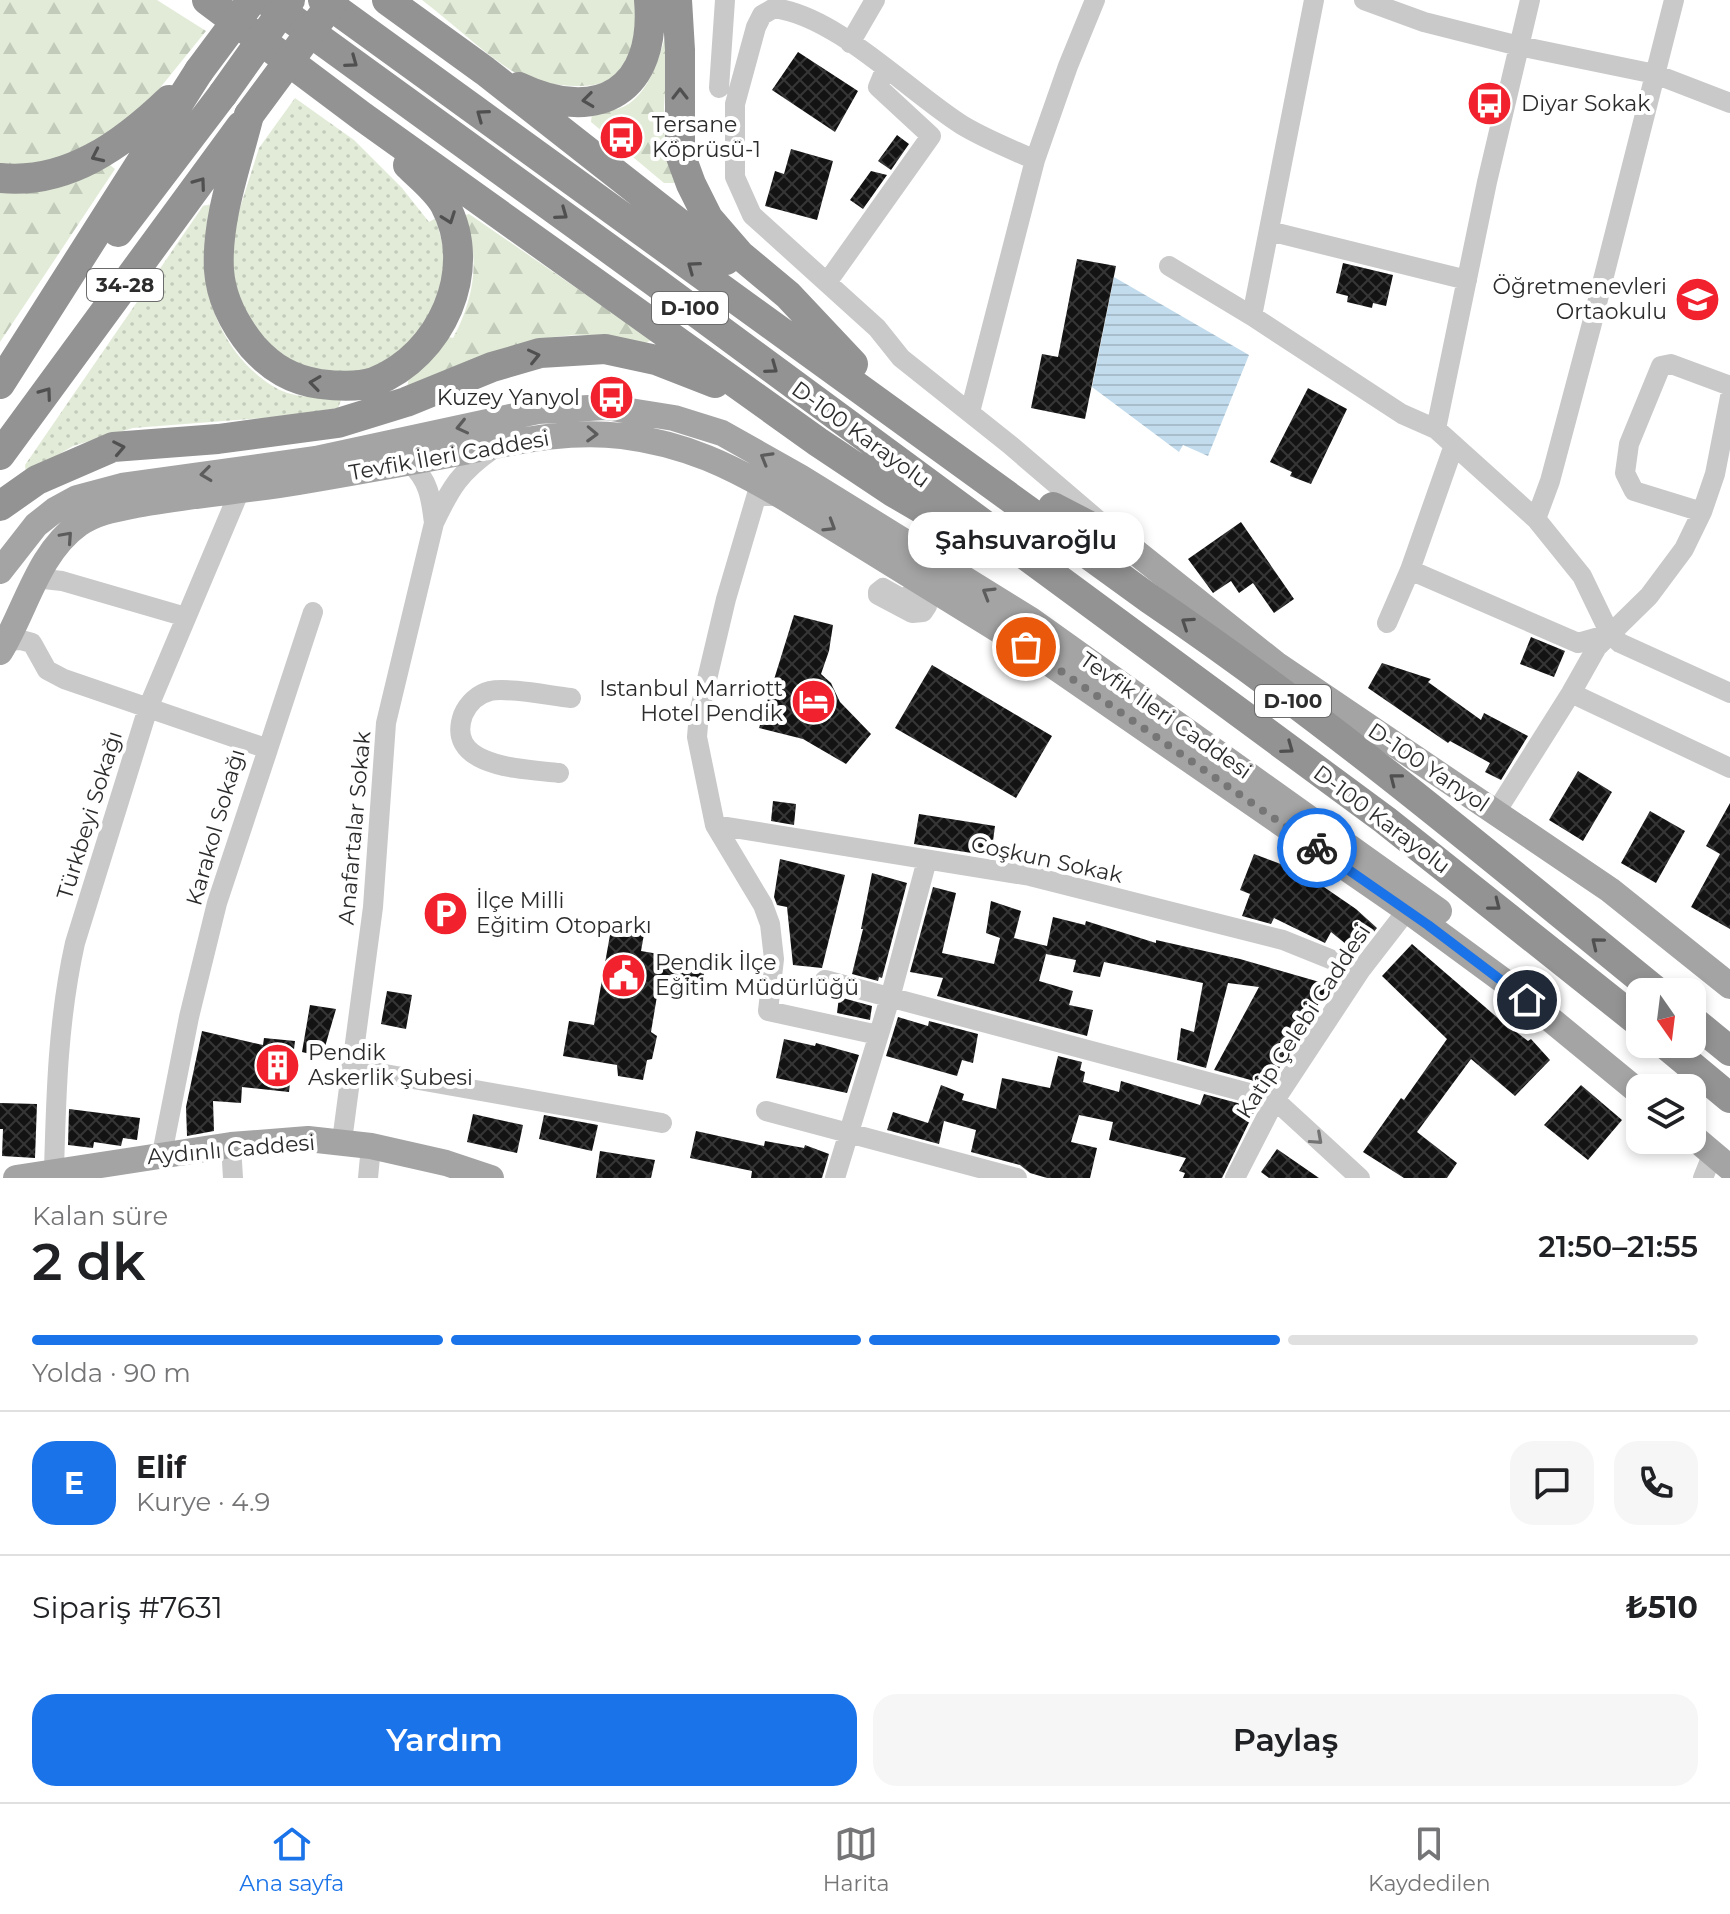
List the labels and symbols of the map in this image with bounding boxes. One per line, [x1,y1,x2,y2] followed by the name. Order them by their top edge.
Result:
[343,52,357,67] one-way arrow
[1466,79,1514,127] bus stop icon: Diyar Sokak
[671,87,689,100] one-way arrow
[1521,90,1651,117] place label: Diyar Sokak
[582,92,595,109] one-way arrow
[477,110,491,125] one-way arrow
[652,111,761,163] place label: Tersane Köprüsü-1
[597,113,645,161] bus stop icon: Tersane Köprüsü-1
[90,146,105,162] one-way arrow
[190,177,204,192] one-way arrow
[554,205,568,219] one-way arrow
[440,210,456,224] one-way arrow
[688,262,702,277] one-way arrow
[87,269,163,301] road number: 34-28
[1492,273,1667,325] place label: Öğretmenevleri Ortaokulu
[1674,275,1722,323] school or university icon: Öğretmenevleri Ortaokulu
[652,292,728,324] road number: D-100
[526,348,540,365] one-way arrow
[763,358,778,373] one-way arrow
[587,373,635,421] bus stop icon: Kuzey Yanyol
[308,375,322,392] one-way arrow
[786,375,935,494] street label: D-100 Karayolu
[437,384,580,411] place label: Kuzey Yanyol
[36,387,51,401] one-way arrow
[456,418,469,435] one-way arrow
[347,425,551,486] street label: Tevfik İleri Caddesi
[586,426,599,443] one-way arrow
[112,440,125,457] one-way arrow
[760,452,775,468] one-way arrow
[200,465,213,482] one-way arrow
[908,511,1144,567] callout: Şahsuvaroğlu
[821,516,836,532] one-way arrow
[57,531,72,546] one-way arrow
[982,588,997,603] one-way arrow
[992,613,1060,681] pin
[1181,618,1195,633] one-way arrow
[1075,646,1257,785] street label: Tevfik İleri Caddesi
[599,675,784,727] place label: Istanbul Marriott Hotel Pendik
[790,677,838,725] hotel icon: Istanbul Marriott Hotel Pendik
[1255,685,1331,717] road number: D-100
[1363,717,1495,818] street label: D-100 Yanyol
[51,728,128,903] street label: Türkbeyi Sokağı
[333,729,376,926] street label: Anafartalar Sokak
[1279,738,1294,753] one-way arrow
[180,746,251,909] street label: Karakol Sokağı
[1308,759,1455,880] street label: D-100 Karayolu
[1389,774,1404,788] one-way arrow
[1277,808,1357,888] courier
[969,830,1126,889] street label: Coşkun Sokak
[476,887,652,939] place label: İlçe Milli Eğitim Otoparkı
[421,889,469,937] parking icon: İlçe Milli Eğitim Otoparkı
[1486,896,1501,910] one-way arrow
[1230,919,1376,1123] street label: Katip Çelebi Caddesi
[1592,938,1606,953] one-way arrow
[655,949,859,1001] place label: Pendik İlçe Eğitim Müdürlüğü
[600,951,648,999] public building icon: Pendik İlçe Eğitim Müdürlüğü
[1493,966,1561,1034] pin
[1626,978,1706,1058] north arrow
[308,1039,473,1091] place label: Pendik Askerlik Şubesi
[253,1041,301,1089] building icon: Pendik Askerlik Şubesi
[146,1129,316,1170] street label: Aydınlı Caddesi
[1308,1129,1323,1143] one-way arrow

